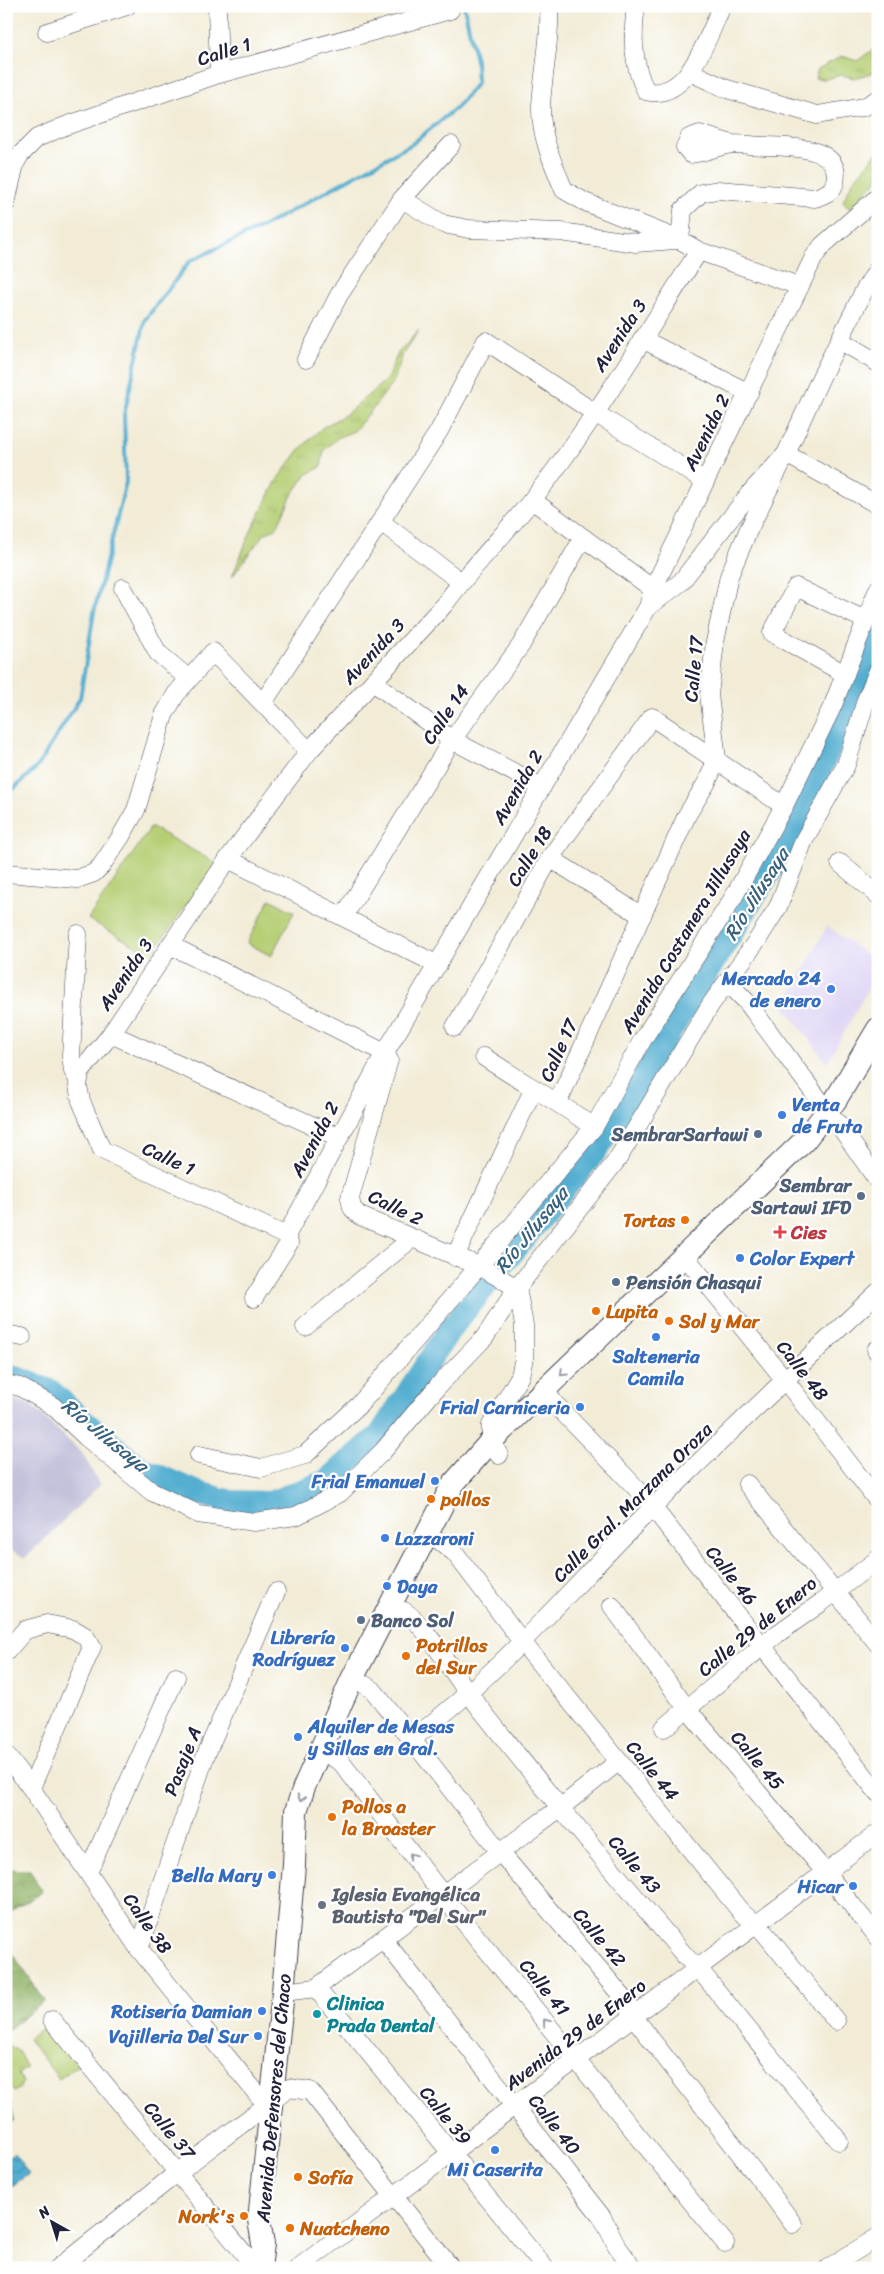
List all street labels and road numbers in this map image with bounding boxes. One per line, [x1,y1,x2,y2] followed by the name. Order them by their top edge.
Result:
[193,28,255,75] street label: Calle 1
[583,292,656,379] street label: Avenida 3
[673,388,739,477] street label: Avenida 2
[333,610,414,693] street label: Avenida 3
[674,634,713,703] street label: Calle 17
[413,677,478,751] street label: Calle 14
[482,743,552,832] street label: Avenida 2
[498,819,561,893] street label: Calle 18
[611,822,760,1041] street label: Avenida Costanera Jillusaya
[88,931,162,1018] street label: Avenida 3
[530,1012,587,1087] street label: Calle 17
[280,1095,348,1184] street label: Avenida 2
[137,1132,201,1185] street label: Calle 1
[363,1180,429,1235] street label: Calle 2
[768,1332,838,1409] street label: Calle 48
[544,1414,721,1591] street label: Calle Gral. Marzana Oroza
[697,1538,766,1613] street label: Calle 46
[690,1567,825,1685] street label: Calle 29 de Enero
[154,1722,211,1801] street label: Pasaje A
[722,1723,793,1798] street label: Calle 45
[618,1732,688,1808] street label: Calle 44
[600,1827,670,1902] street label: Calle 43
[114,1886,181,1961] street label: Calle 38
[565,1900,635,1975] street label: Calle 42
[511,1951,579,2024] street label: Calle 41
[496,1970,654,2100] street label: Avenida 29 de Enero
[246,1972,301,2225] street label: Avenida Defensores del Chaco
[411,2078,480,2153] street label: Calle 39
[520,2086,589,2162] street label: Calle 40
[135,2093,205,2168] street label: Calle 37

